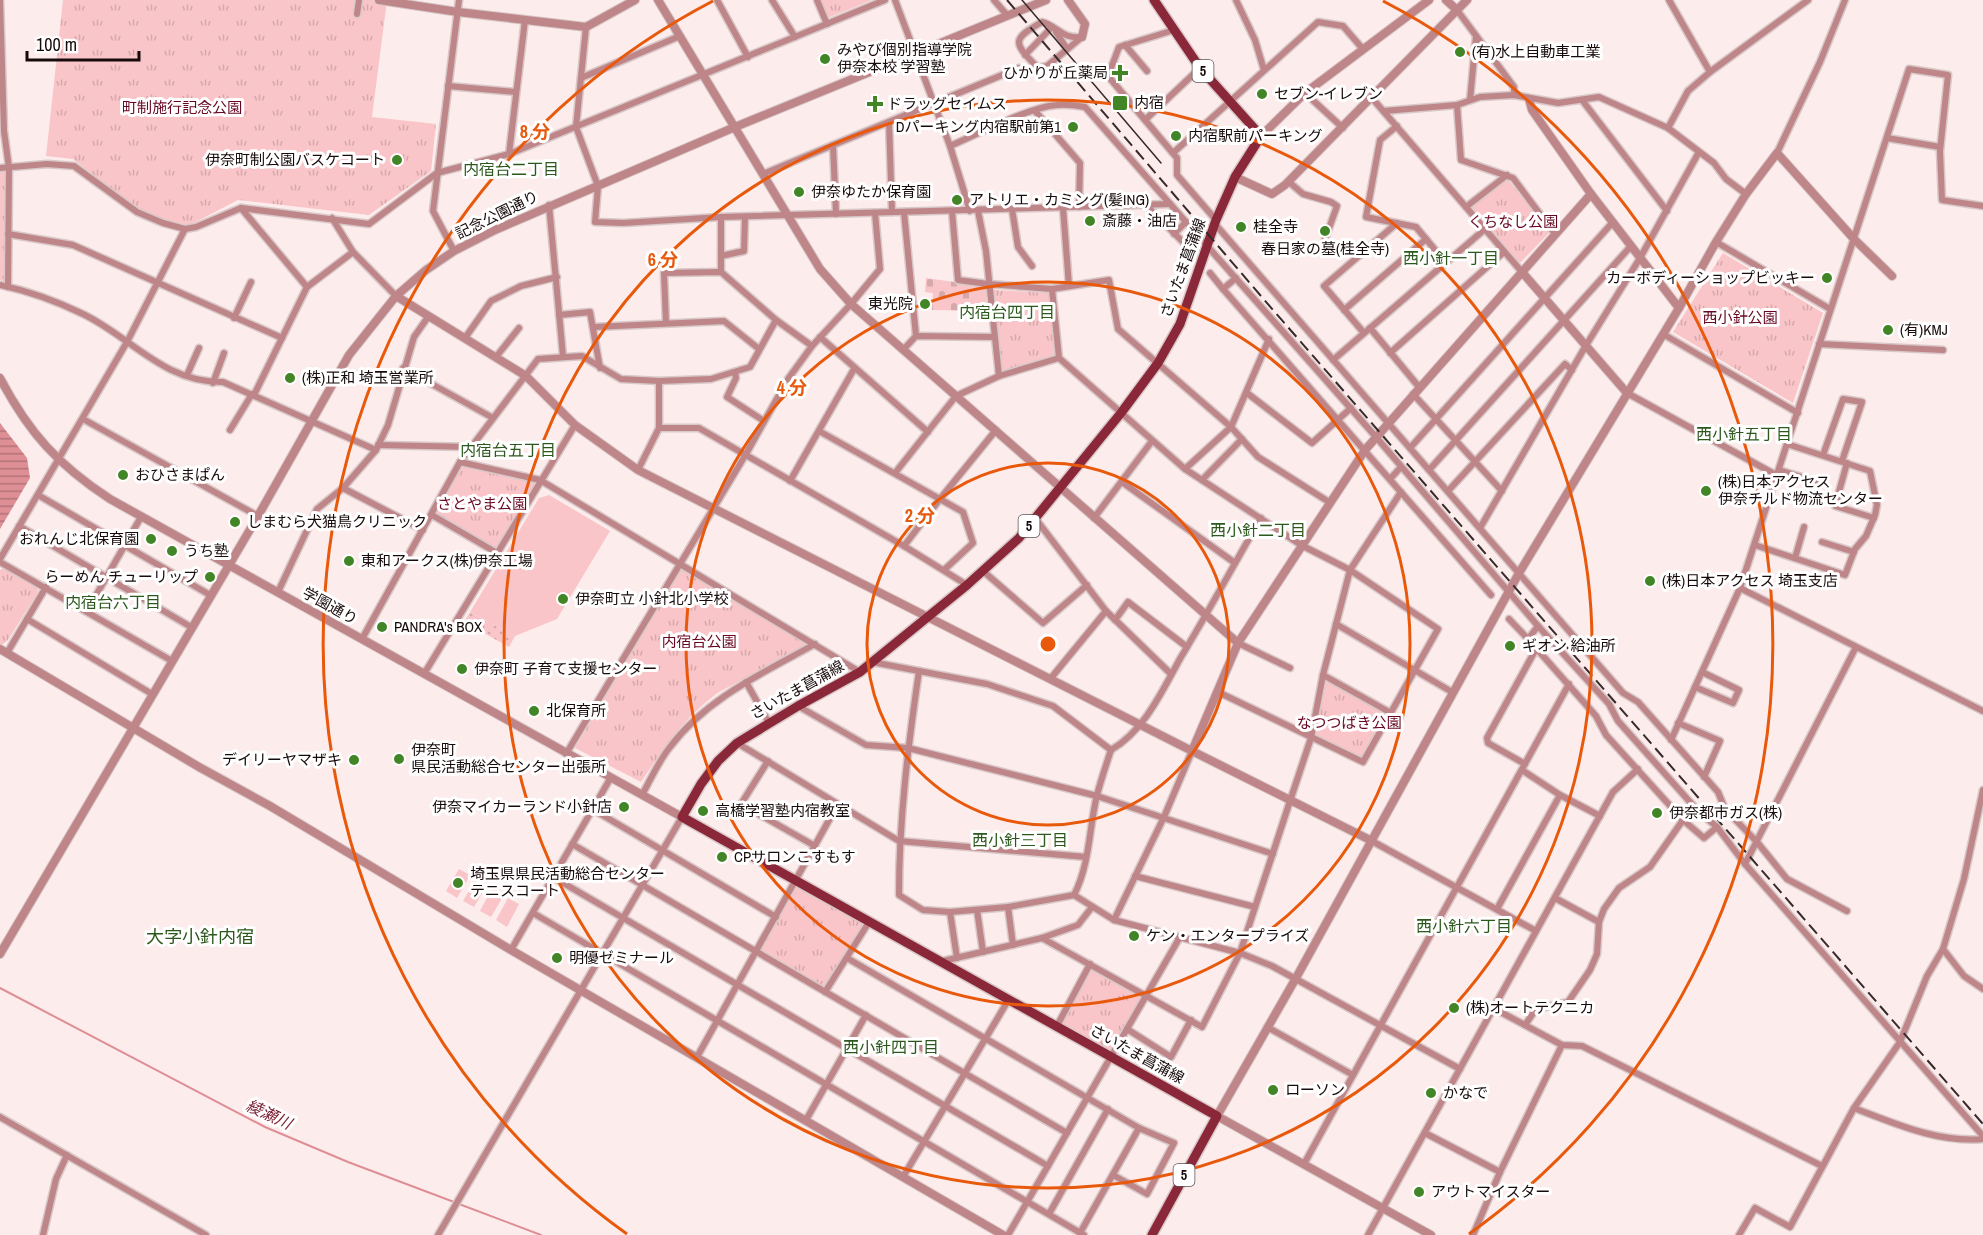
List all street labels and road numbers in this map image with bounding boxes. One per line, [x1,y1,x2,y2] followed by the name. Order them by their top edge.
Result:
[1192,60,1214,82] road number: 5
[452,185,542,244] street label: 記念公園通り
[1155,215,1210,321] street label: さいたま菖蒲線
[1018,515,1040,537] road number: 5
[299,582,362,629] street label: 学園通り
[746,655,848,724] street label: さいたま菖蒲線
[1086,1019,1188,1088] street label: さいたま菖蒲線
[1174,1164,1194,1186] road number: 5

